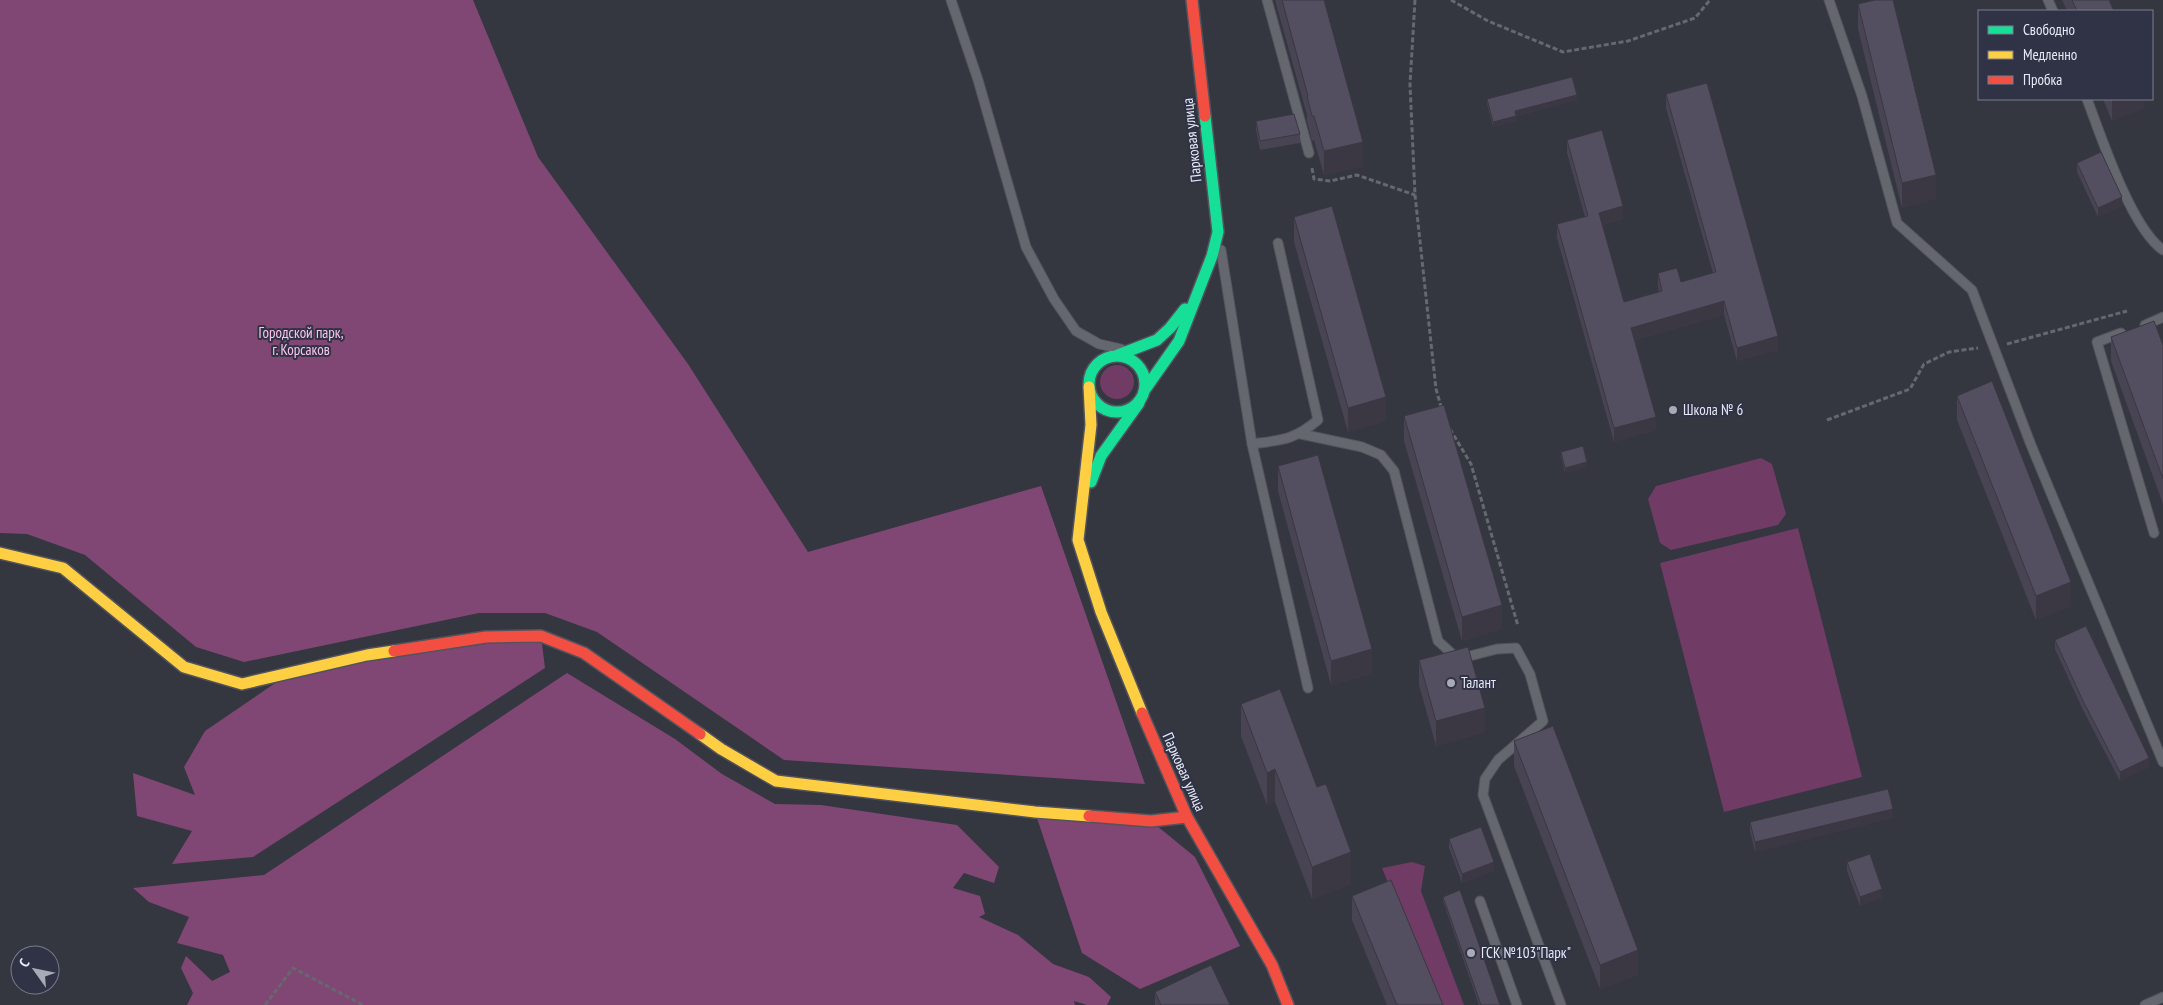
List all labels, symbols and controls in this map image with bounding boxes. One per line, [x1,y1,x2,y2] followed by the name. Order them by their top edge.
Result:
[1978,10,2153,100] legend
[2023,20,2075,39] text: Свободно
[2023,45,2077,64] text: Медленно
[2023,70,2062,89] text: Пробка
[1178,97,1205,183] street label: Парковая улица
[259,323,344,359] park label: Городской парк, г. Корсаков
[1683,400,1743,419] place label: Школа № 6
[1667,404,1679,416] marker: Школа № 6
[1461,673,1496,692] place label: Талант
[1445,677,1457,689] marker: Талант
[1159,729,1210,814] street label: Парковая улица
[1481,943,1571,962] place label: ГСК №103"Парк"
[10,945,60,995] north arrow
[1465,947,1477,959] marker: ГСК №103"Парк"
[15,955,34,971] text: С

